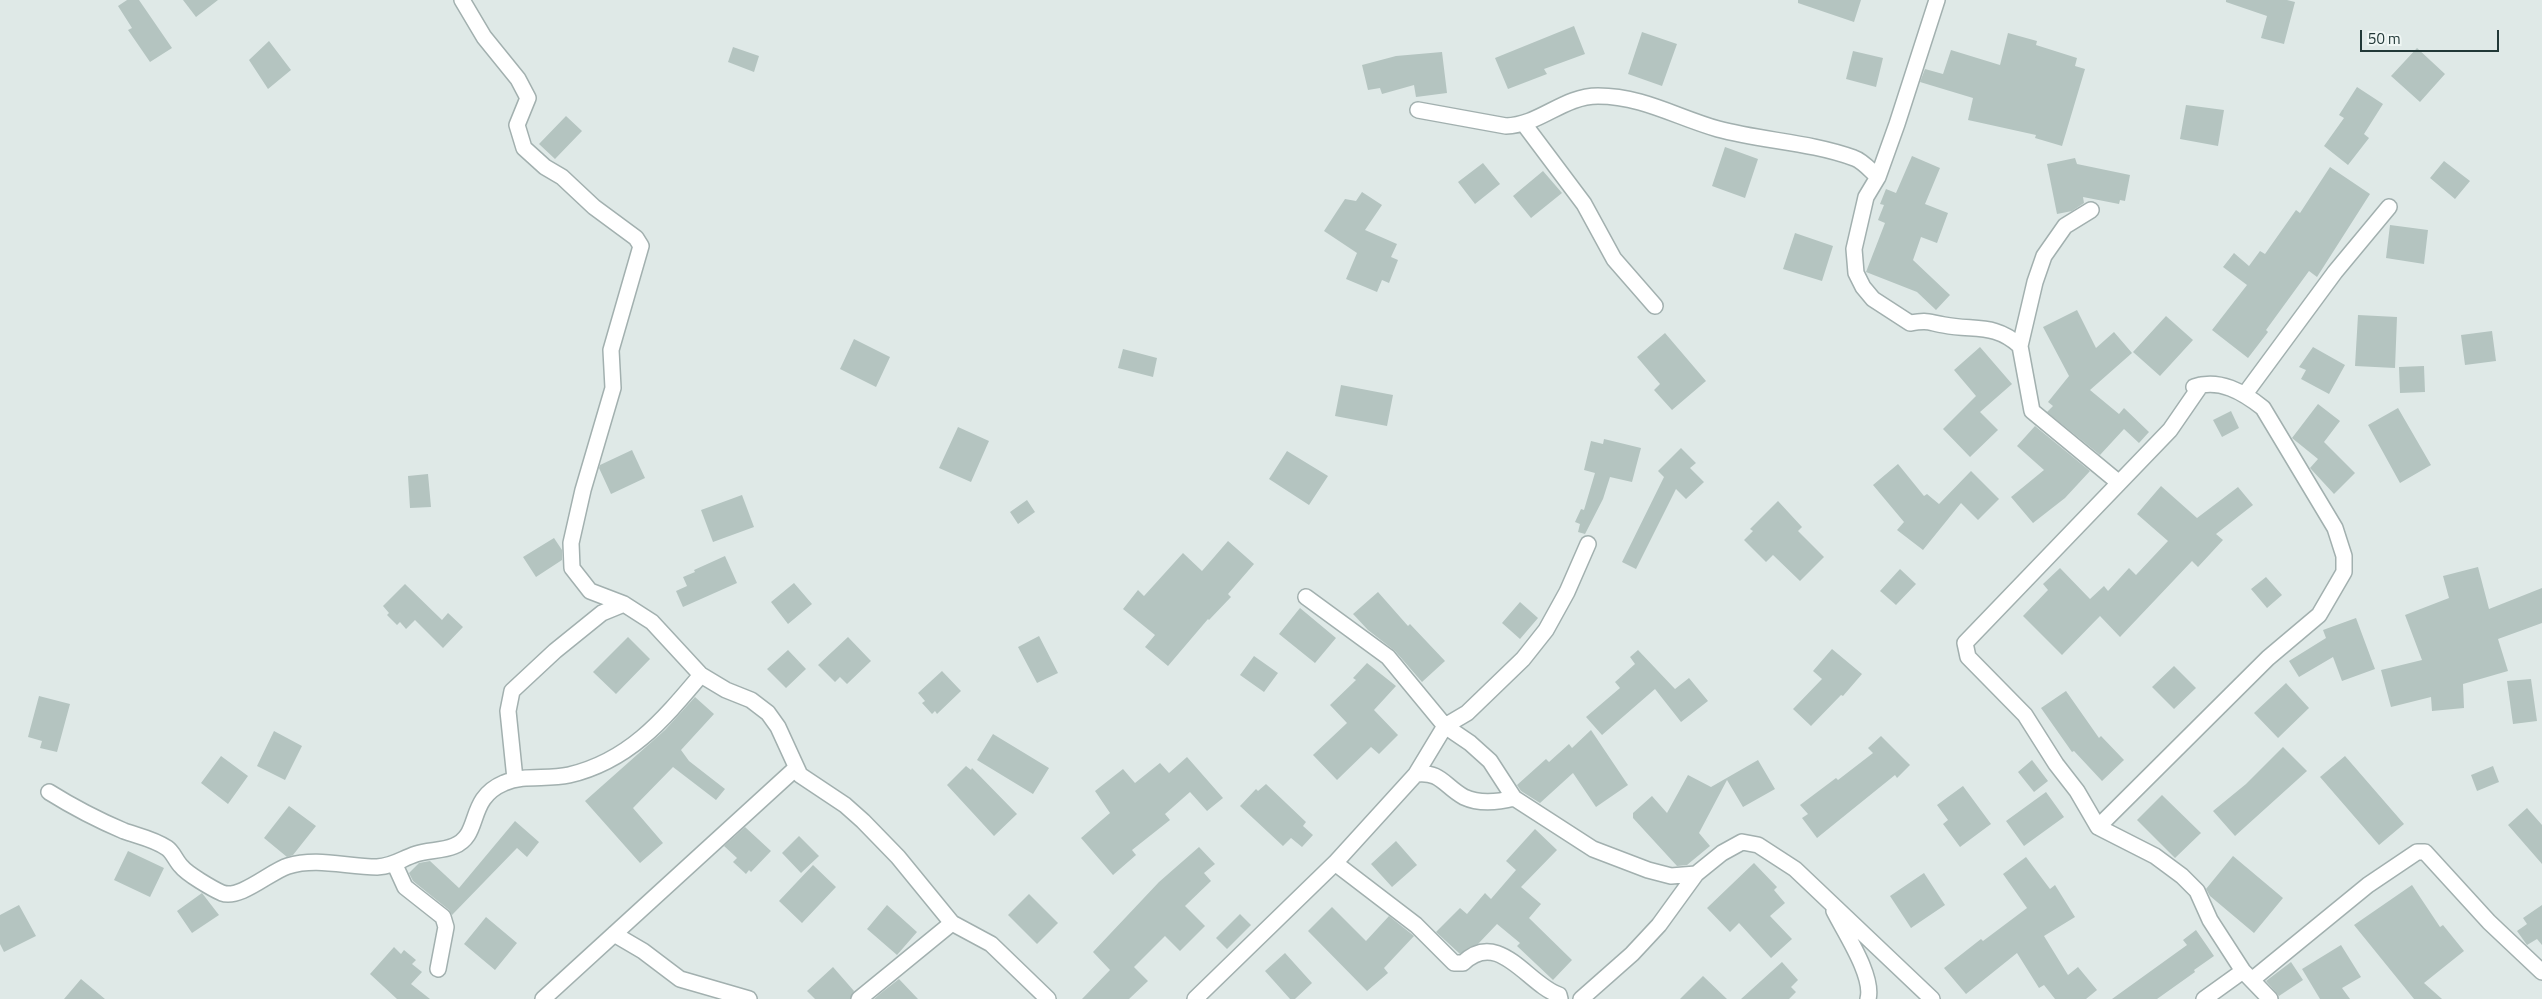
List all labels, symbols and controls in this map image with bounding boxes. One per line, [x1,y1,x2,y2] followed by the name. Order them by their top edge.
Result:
[2362,20,2501,52] scale bar
[2368,27,2401,50] text: 50 m

